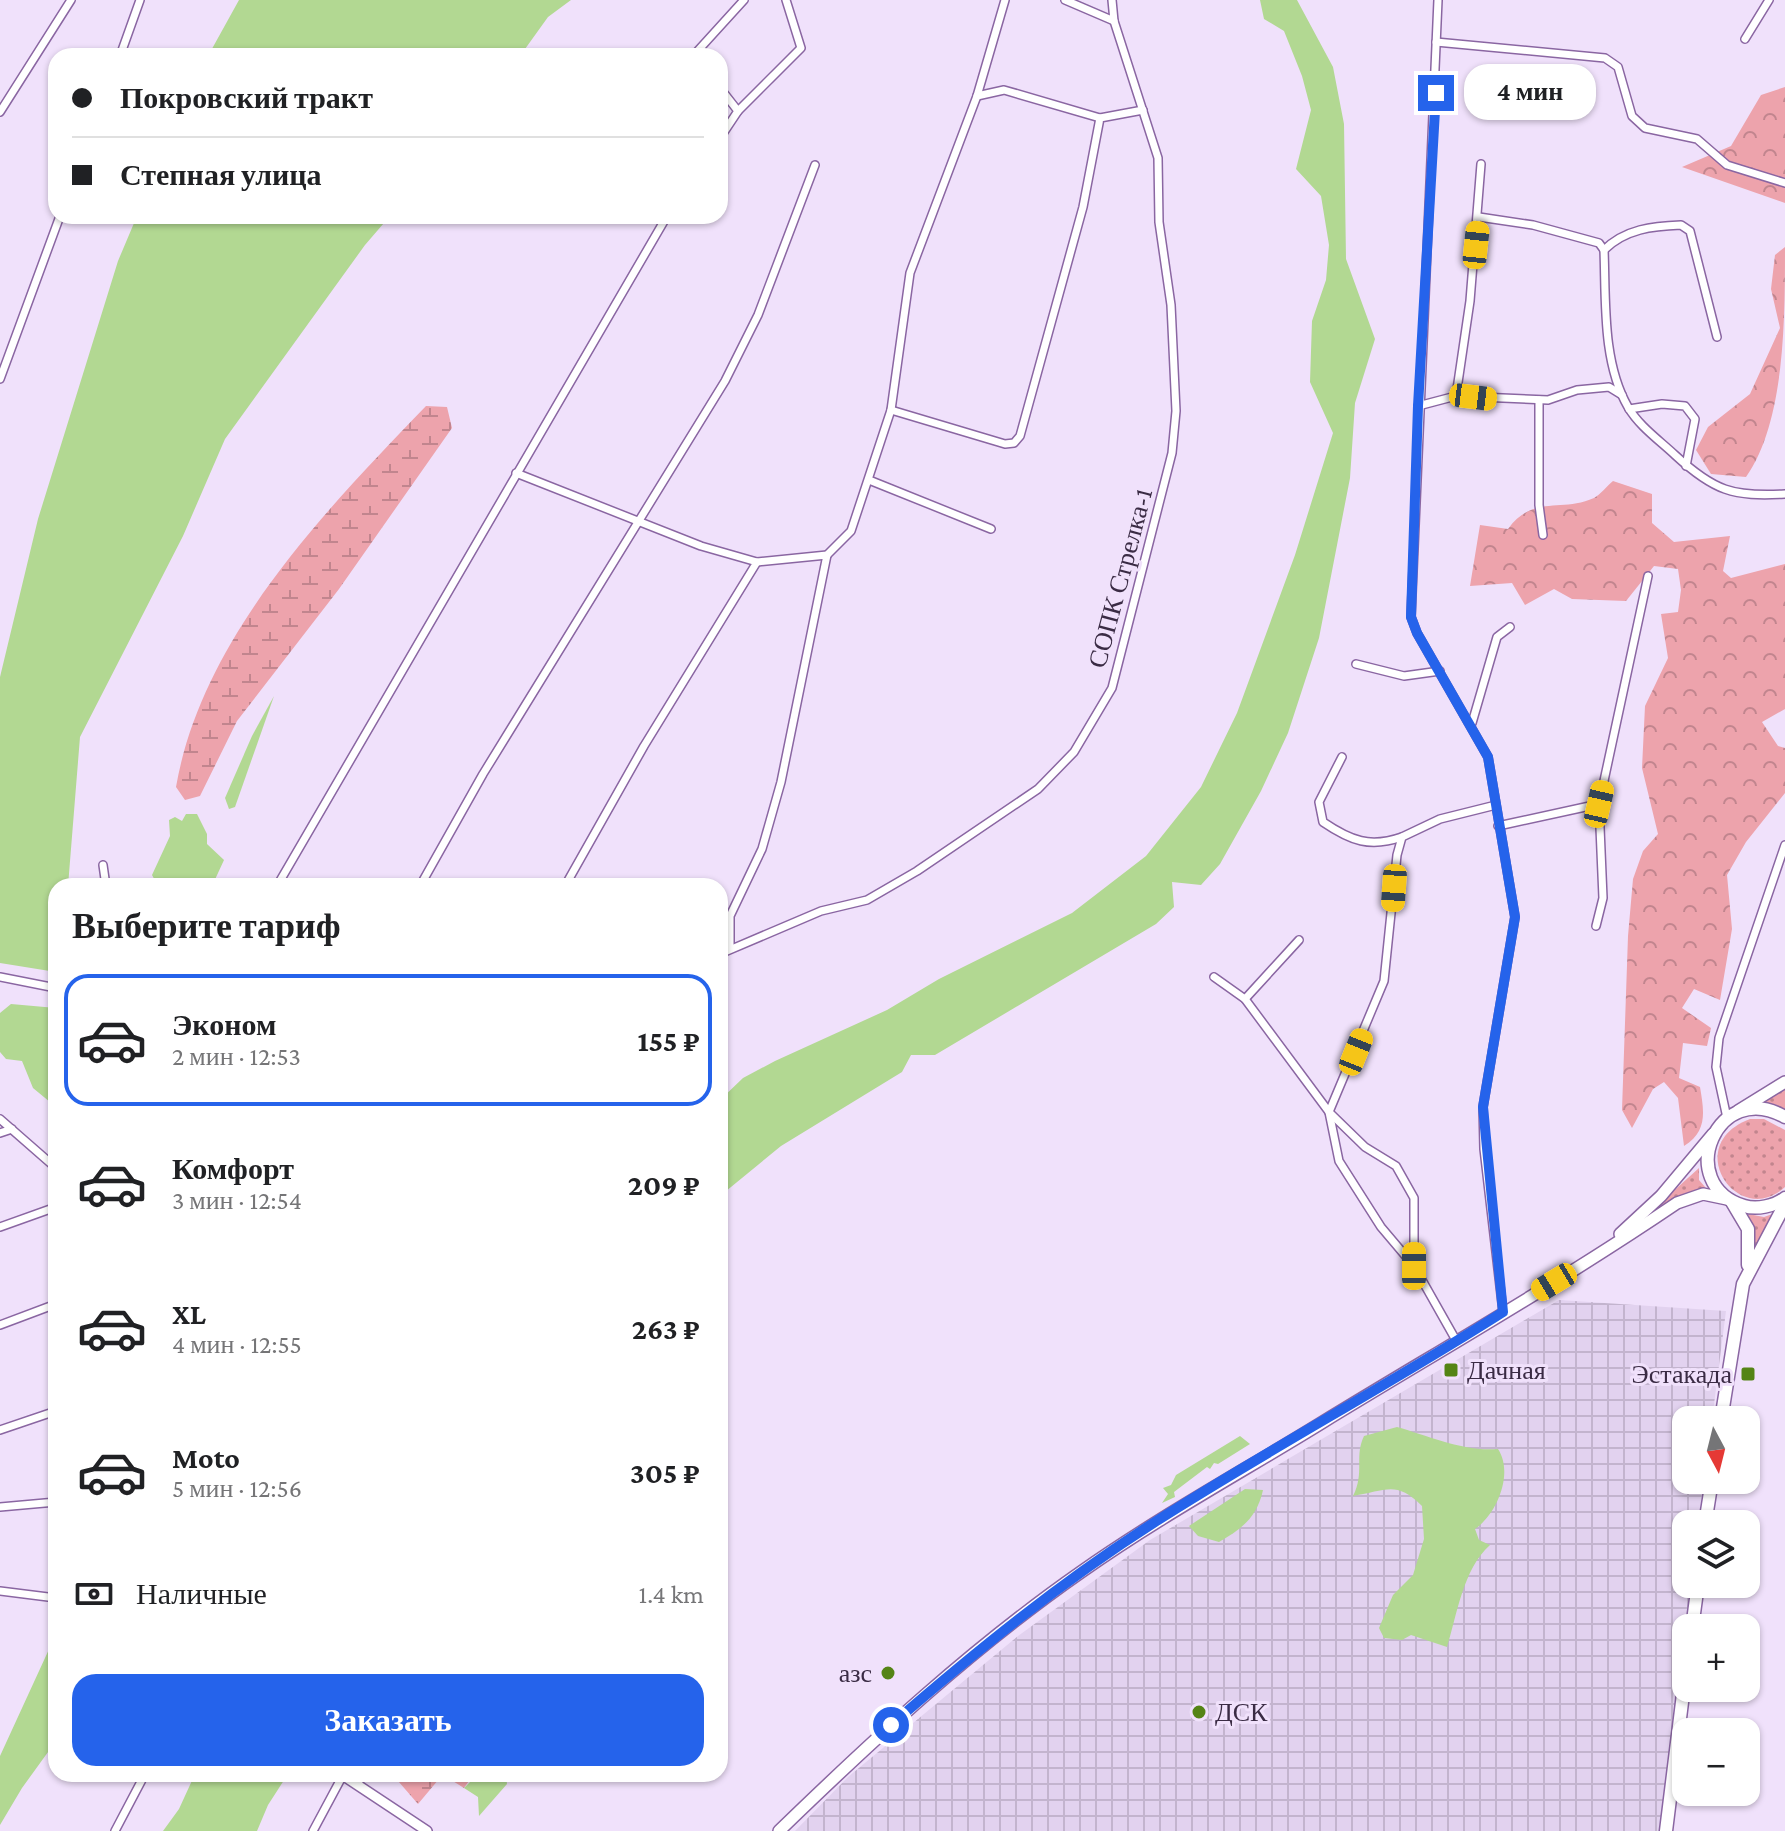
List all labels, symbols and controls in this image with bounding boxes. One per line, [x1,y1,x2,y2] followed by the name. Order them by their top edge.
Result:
[1464,65,1596,121] callout: 4 мин
[1418,75,1454,111] route end
[1497,77,1563,106] text: 4 мин
[120,81,373,114] text: Покровский тракт
[120,158,322,191] text: Степная улица
[1462,220,1490,270] car
[1448,382,1498,412] car
[1083,485,1158,671] street label: СОПК Стрелка-1
[1582,778,1616,830] car
[1380,863,1408,913] car
[72,906,341,946] text: Выберите тариф
[76,1004,148,1076] icon: car
[172,1008,276,1041] text: Эконом
[637,1024,700,1057] text: 155 ₽
[1336,1025,1376,1079] car
[172,1042,301,1071] text: 2 мин · 12:53
[76,1148,148,1220] icon: car
[172,1152,294,1185] text: Комфорт
[628,1168,700,1201] text: 209 ₽
[172,1186,302,1215] text: 3 мин · 12:54
[1402,1242,1426,1290] car
[1527,1259,1581,1305] car
[76,1292,148,1364] icon: car
[172,1297,206,1330] text: XL
[632,1312,700,1345] text: 263 ₽
[172,1330,302,1359] text: 4 мин · 12:55
[1467,1356,1546,1385] place label: Дачная
[1632,1360,1732,1389] place label: Эстакада
[1442,1361,1460,1379] marker: Дачная
[1739,1365,1757,1383] marker: Эстакада
[1672,1406,1760,1494] north arrow
[1672,1406,1760,1806] map controls
[76,1436,148,1508] icon: car
[172,1441,240,1474] text: Moto
[630,1456,700,1489] text: 305 ₽
[172,1474,302,1503] text: 5 мин · 12:56
[1672,1510,1760,1598] button: layers
[72,1572,116,1616] icon: cash
[136,1577,267,1610] text: Наличные
[639,1580,704,1609] text: 1.4 km
[1672,1614,1760,1702] button: +
[839,1659,872,1688] place label: азс
[879,1664,897,1682] marker: азс
[72,1674,704,1766] button: Заказать
[1215,1698,1268,1727] place label: ДСК
[1190,1703,1208,1721] marker: ДСК
[873,1707,909,1743] route start
[1672,1718,1760,1806] button: −

